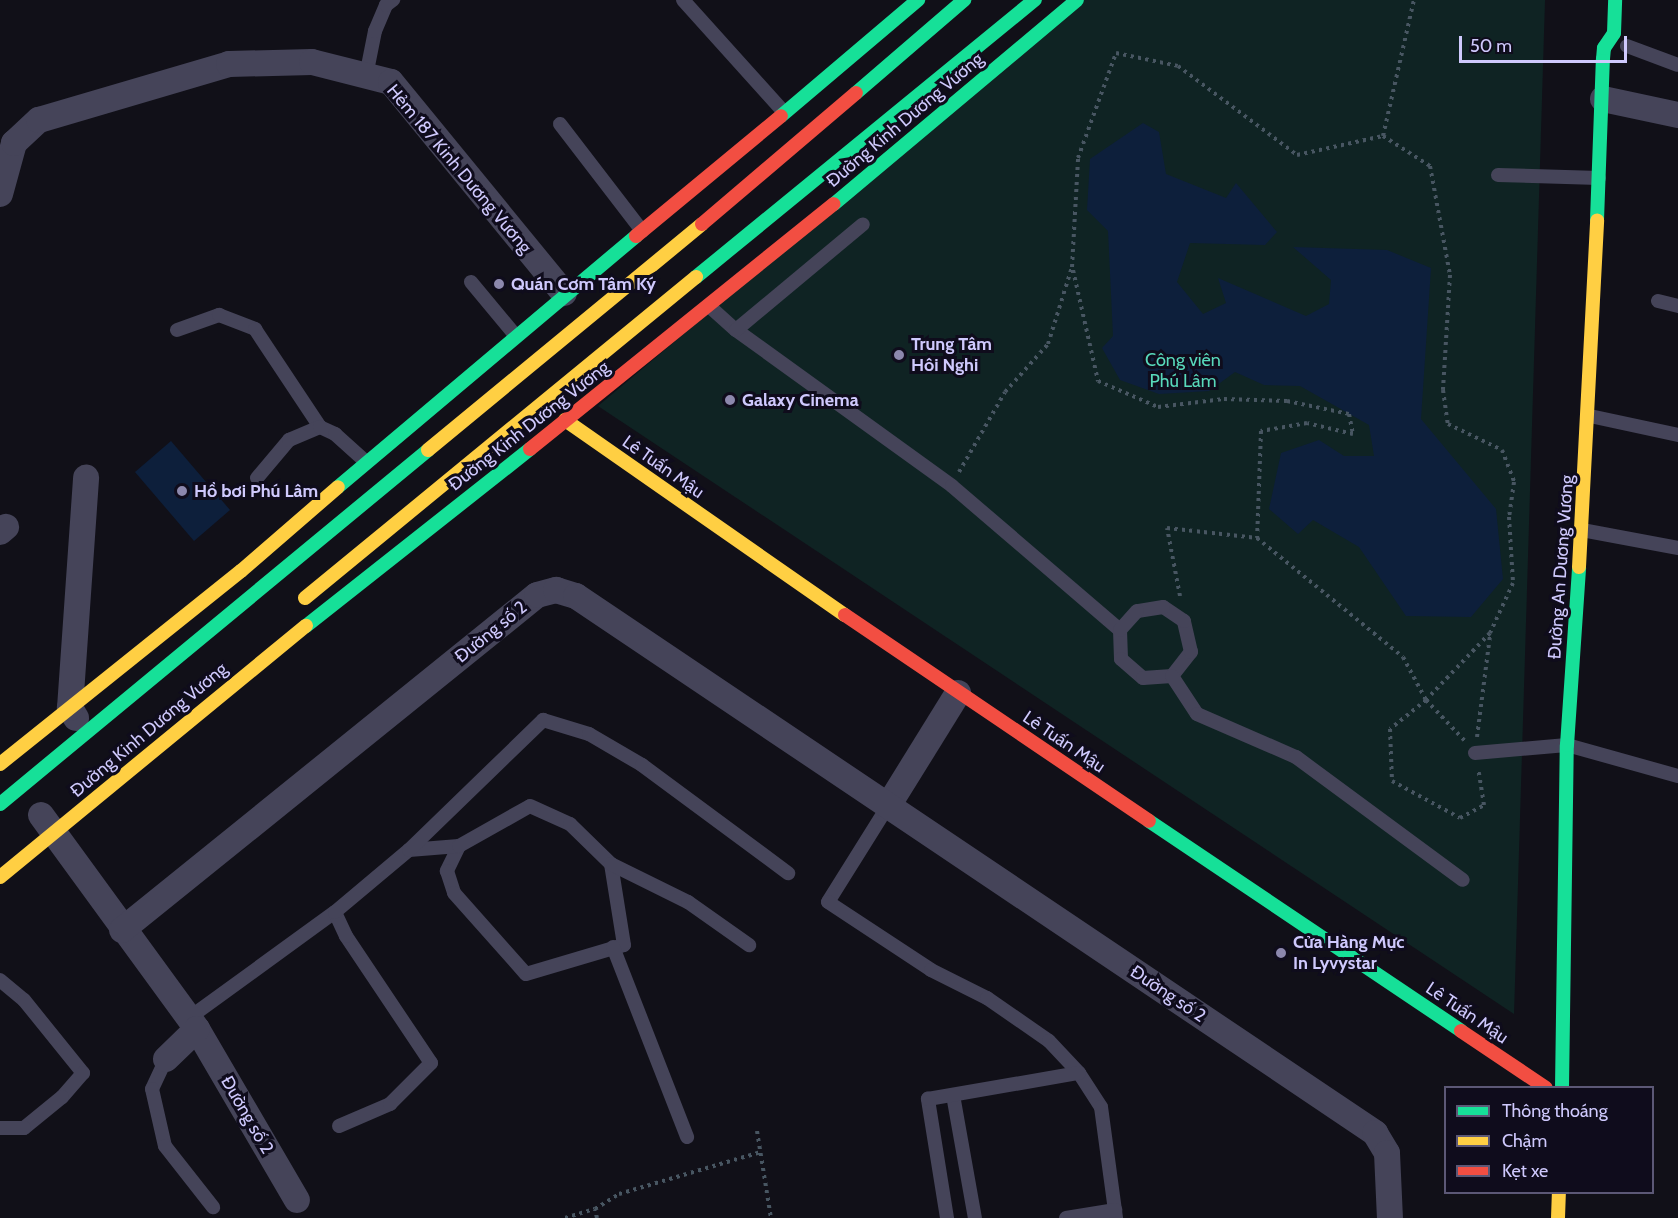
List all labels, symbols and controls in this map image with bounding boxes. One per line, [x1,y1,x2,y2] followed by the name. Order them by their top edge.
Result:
[1462,24,1630,62] scale bar
[1470,35,1512,57] text: 50 m
[822,48,988,192] street label: Đường Kinh Dương Vương
[382,80,536,258] street label: Hẻm 187 Kinh Dương Vương
[511,273,656,295] place label: Quán Cơm Tâm Ký
[492,277,506,291] marker: Quán Cơm Tâm Ký
[911,334,992,376] place label: Trung Tâm Hôi Nghi
[892,348,906,362] marker: Trung Tâm Hôi Nghi
[1145,350,1221,392] park label: Công viên Phú Lâm
[444,357,614,495] street label: Đường Kinh Dương Vương
[742,389,859,411] place label: Galaxy Cinema
[723,393,737,407] marker: Galaxy Cinema
[618,431,708,503] street label: Lê Tuấn Mậu
[1544,474,1578,660] street label: Đường An Dương Vương
[194,480,318,502] place label: Hồ bơi Phú Lâm
[175,484,189,498] marker: Hồ bơi Phú Lâm
[451,596,531,668] street label: Đường số 2
[66,658,232,802] street label: Đường Kinh Dương Vương
[1019,707,1109,777] street label: Lê Tuấn Mậu
[1293,932,1405,974] place label: Cửa Hàng Mực In Lyvystar
[1274,946,1288,960] marker: Cửa Hàng Mực In Lyvystar
[1126,961,1210,1027] street label: Đường số 2
[1422,978,1512,1048] street label: Lê Tuấn Mậu
[216,1072,278,1158] street label: Đường số 2
[1444,1086,1654,1194] legend
[1502,1100,1608,1122] text: Thông thoáng
[1502,1130,1547,1152] text: Chậm
[1502,1160,1548,1182] text: Kẹt xe

